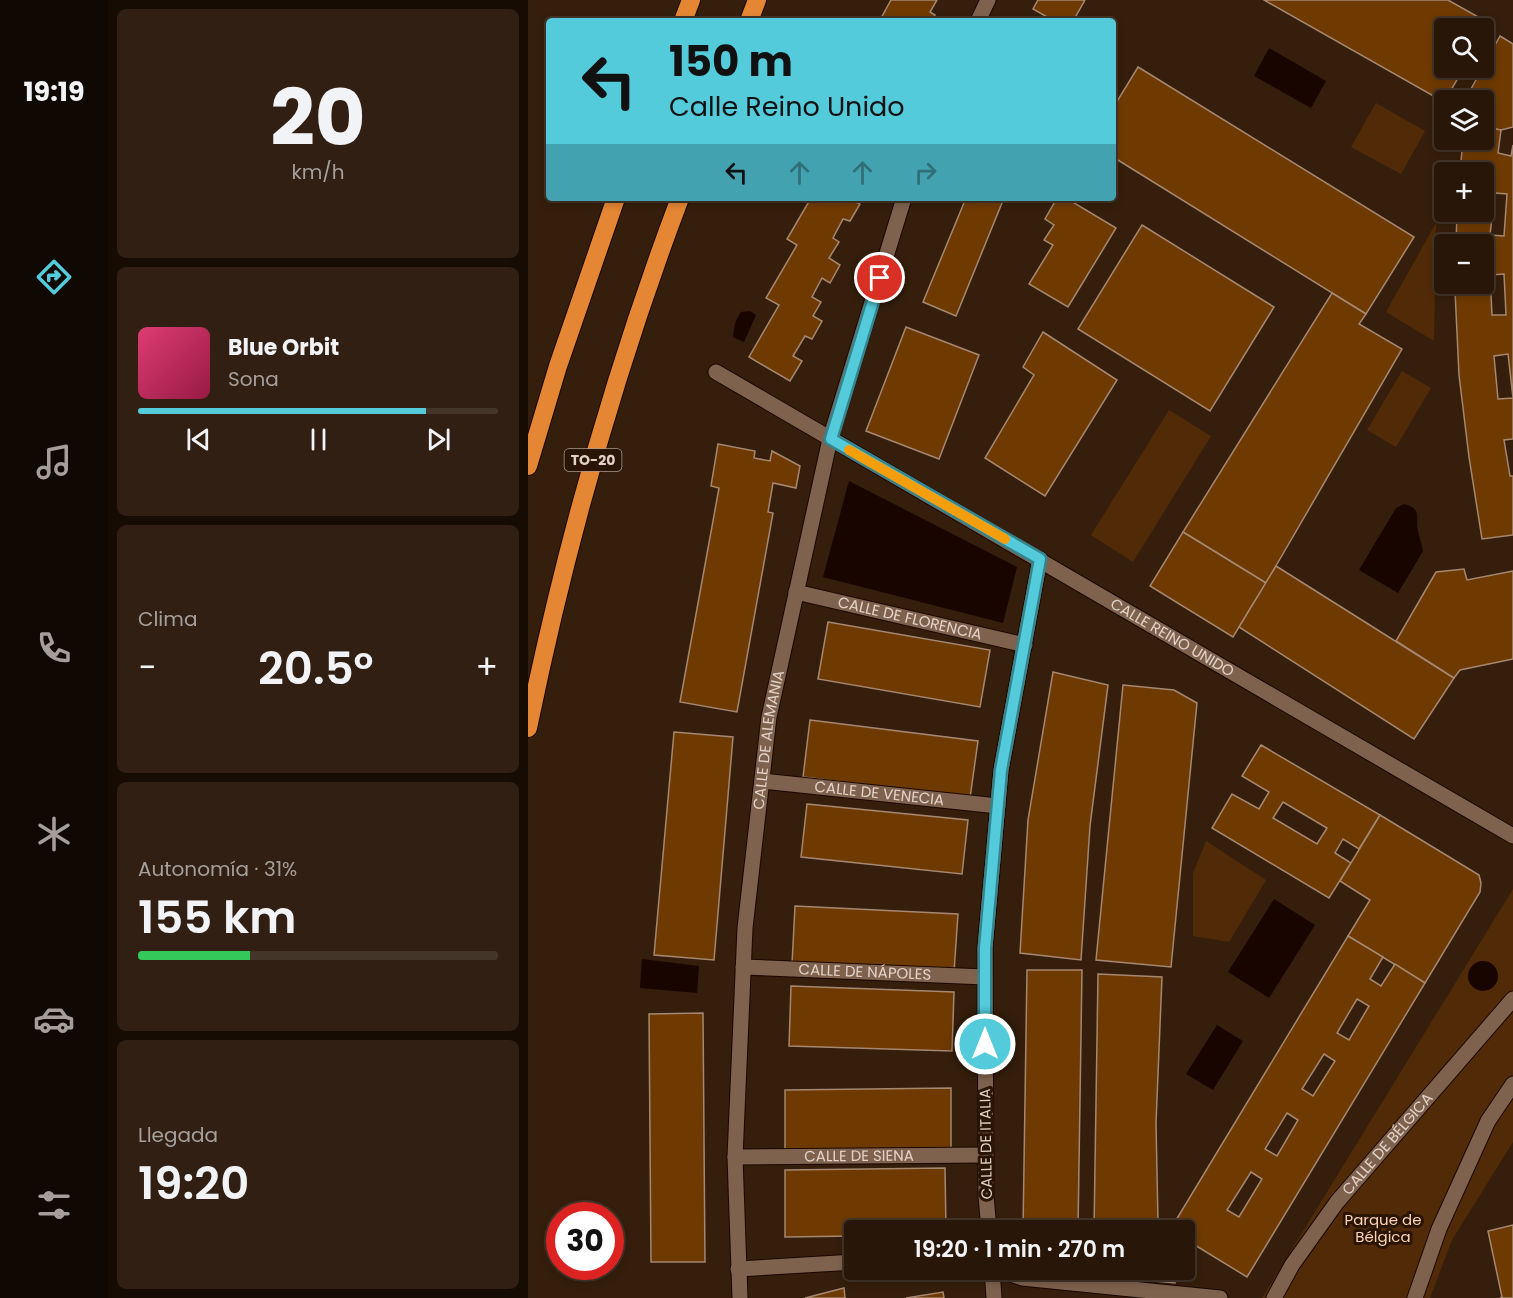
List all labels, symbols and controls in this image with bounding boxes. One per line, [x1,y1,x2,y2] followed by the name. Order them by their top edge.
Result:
[1434,18,1494,294] map controls
[1434,18,1494,78] button: search
[669,32,793,91] text: 150 m
[570,42,648,120] icon: left
[270,63,366,172] text: 20
[23,73,85,110] text: 19:19
[669,88,905,125] text: Calle Reino Unido
[1434,90,1494,150] button: layers
[720,156,753,189] icon: left
[783,156,816,189] icon: ahead
[846,156,879,189] icon: ahead
[909,156,942,189] icon: right
[291,158,345,186] text: km/h
[1434,162,1494,222] button: +
[1434,234,1494,294] button: −
[854,252,905,303] pin
[33,256,75,298] icon: directions
[863,261,896,294] icon: arrive
[228,332,339,363] text: Blue Orbit
[228,365,279,393] text: Sona
[182,423,215,456] icon: previous
[302,423,335,456] icon: pause
[422,423,455,456] icon: next
[33,441,75,483] icon: music
[564,449,622,471] road number: TO-20
[836,591,984,645] street label: CALLE DE FLORENCIA
[1107,593,1239,682] street label: CALLE REINO UNIDO
[138,605,197,633] text: Clima
[33,627,75,669] icon: phone
[258,637,374,700] text: 20.5°
[138,644,156,691] text: −
[475,644,498,691] text: +
[748,668,789,810] street label: CALLE DE ALEMANIA
[814,776,945,810] street label: CALLE DE VENECIA
[33,813,75,855] icon: climate
[138,855,297,883] text: Autonomía · 31%
[138,886,296,949] text: 155 km
[798,958,932,985] street label: CALLE DE NÁPOLES
[33,998,75,1040] icon: car
[953,1012,1017,1076] position arrow
[974,1088,997,1200] street label: CALLE DE ITALIA
[1337,1088,1437,1199] street label: CALLE DE BÉLGICA
[138,1121,218,1149] text: Llegada
[804,1145,914,1166] street label: CALLE DE SIENA
[138,1152,249,1215] text: 19:20
[33,1184,75,1226] icon: filters
[546,1202,624,1280] speed limit sign: 30
[1345,1209,1421,1247] park label: Parque de Bélgica
[914,1234,1125,1265] text: 19:20 · 1 min · 270 m

